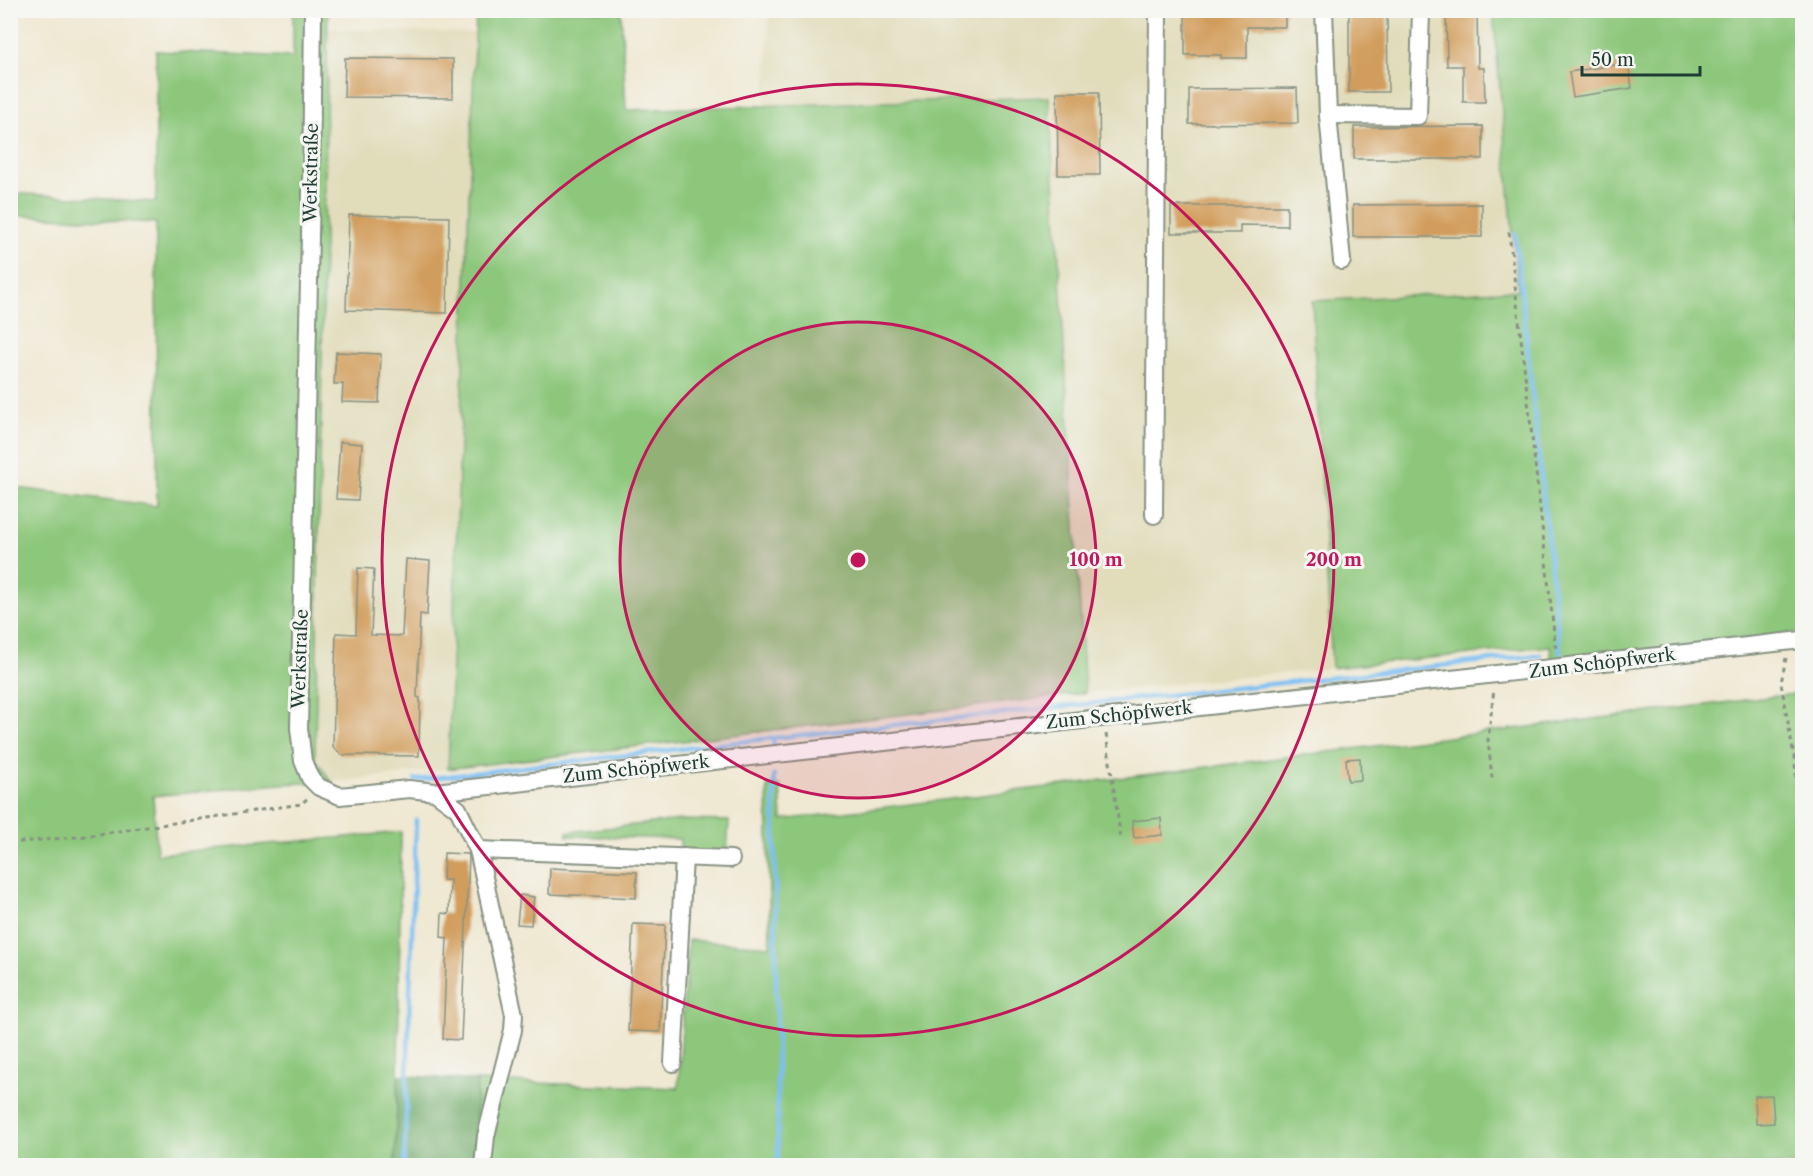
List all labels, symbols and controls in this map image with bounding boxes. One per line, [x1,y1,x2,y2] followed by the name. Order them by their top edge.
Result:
[1582,39,1700,77] scale bar
[1591,49,1634,71] text: 50 m
[299,123,323,224] street label: Werkstraße
[1069,549,1123,571] text: 100 m
[1306,549,1362,571] text: 200 m
[848,550,868,570] centre of rings
[287,609,313,710] street label: Werkstraße
[1528,643,1678,683] street label: Zum Schöpfwerk
[1045,696,1195,734] street label: Zum Schöpfwerk
[562,750,712,788] street label: Zum Schöpfwerk

